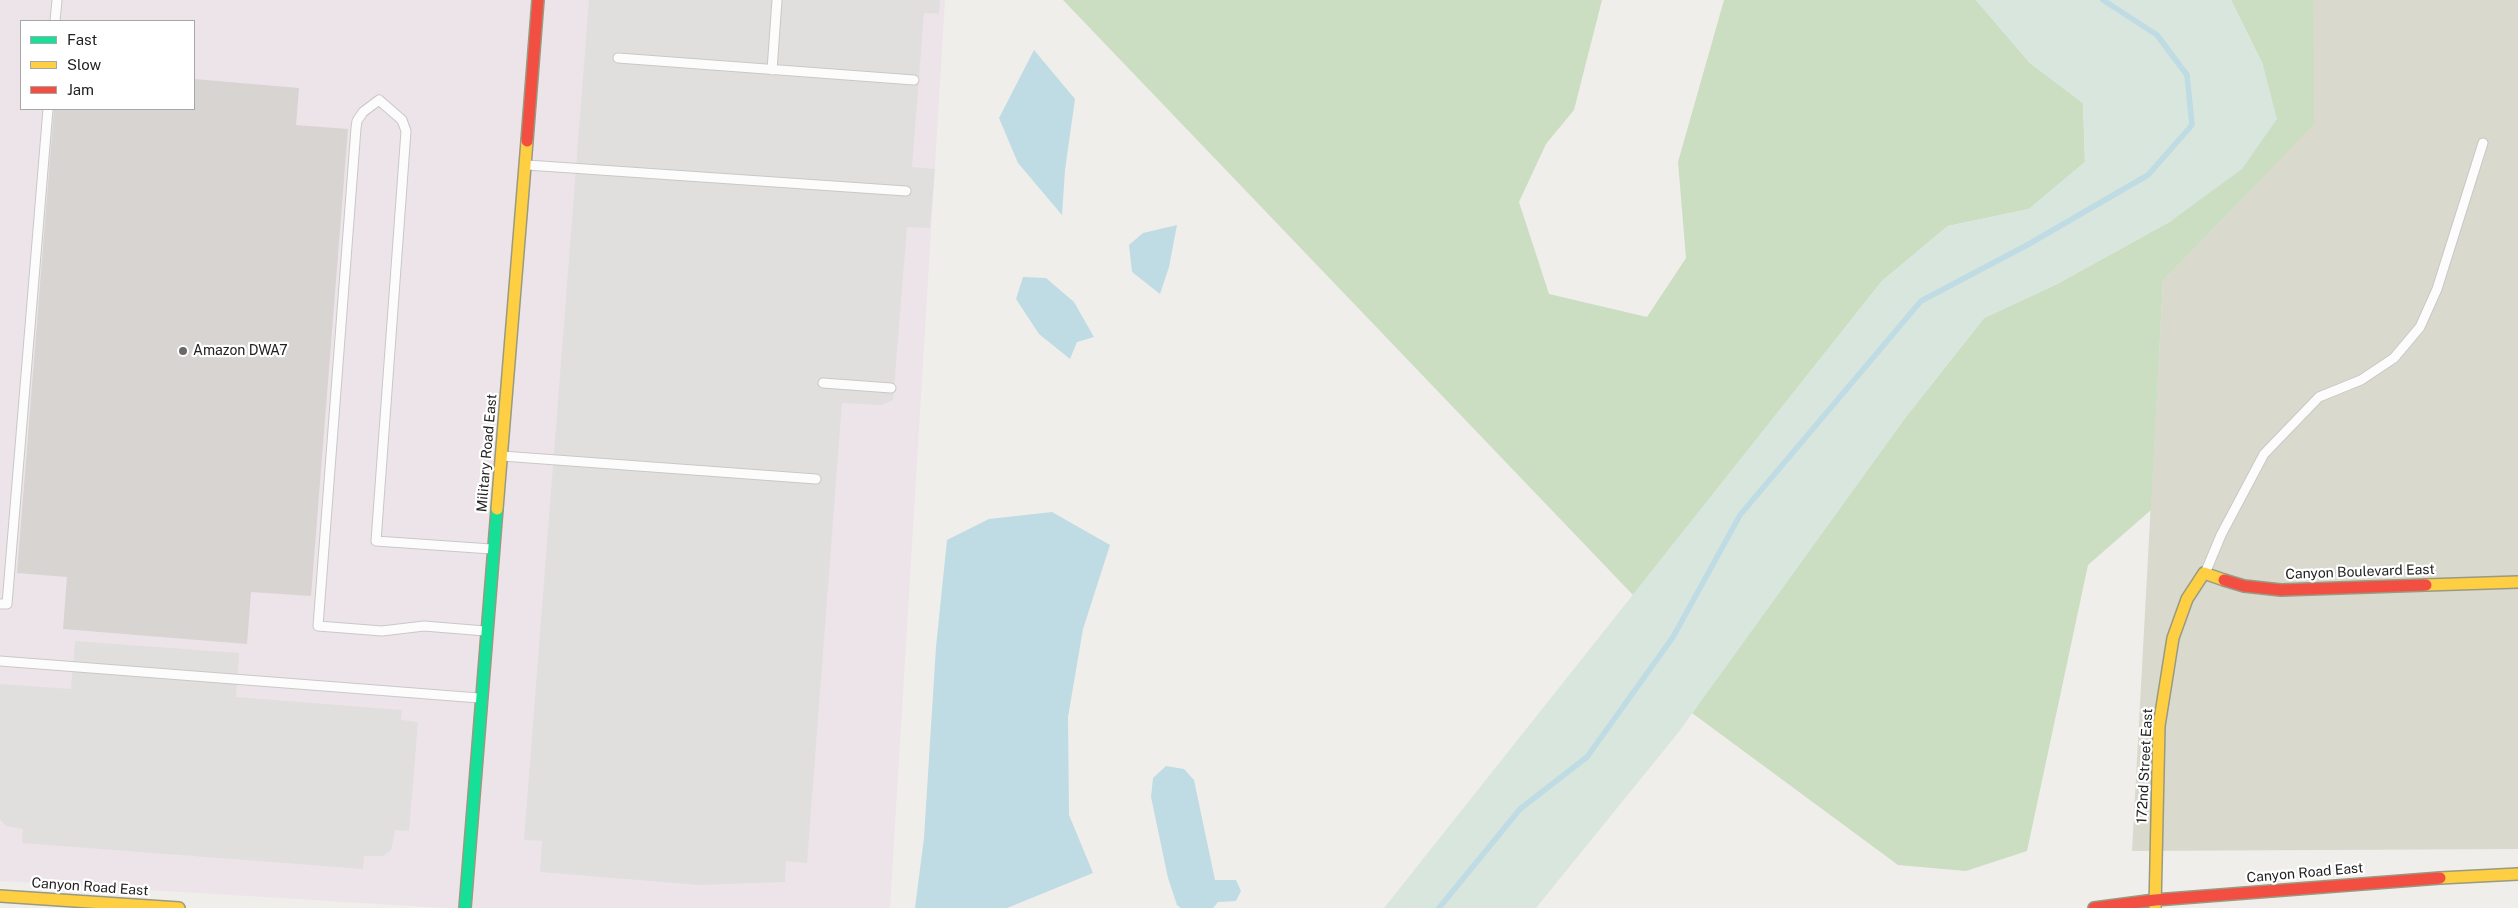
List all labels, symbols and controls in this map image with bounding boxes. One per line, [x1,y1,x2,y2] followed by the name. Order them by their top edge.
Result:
[20,20,195,110] legend
[67,31,97,48] text: Fast
[67,56,101,73] text: Slow
[67,81,94,98] text: Jam
[193,343,288,359] place label: Amazon DWA7
[177,345,189,357] marker: Amazon DWA7
[473,393,501,513] street label: Military Road East
[2285,561,2435,583] street label: Canyon Boulevard East
[2134,708,2156,824] street label: 172nd Street East
[2246,860,2364,886] street label: Canyon Road East
[31,875,149,899] street label: Canyon Road East

